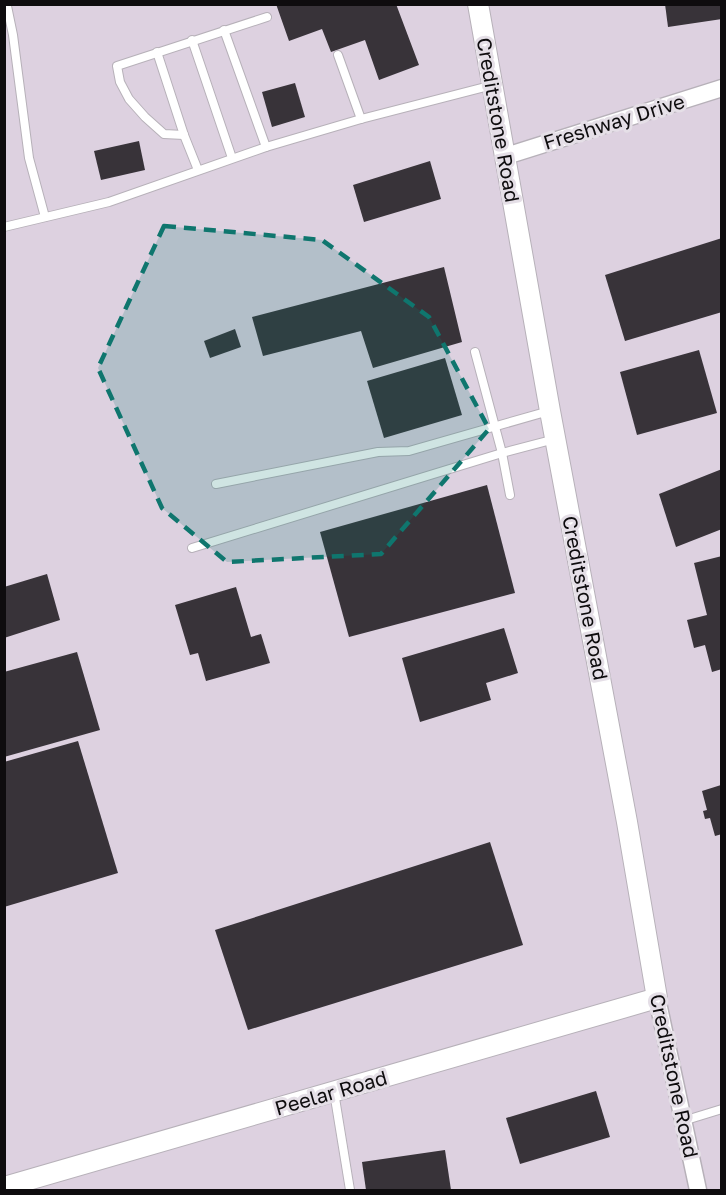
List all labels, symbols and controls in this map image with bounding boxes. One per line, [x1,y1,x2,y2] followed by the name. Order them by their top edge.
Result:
[473,36,525,204] street label: Creditstone Road
[540,88,687,154] street label: Freshway Drive
[558,514,614,682] street label: Creditstone Road
[646,992,704,1160] street label: Creditstone Road
[272,1065,390,1120] street label: Peelar Road

